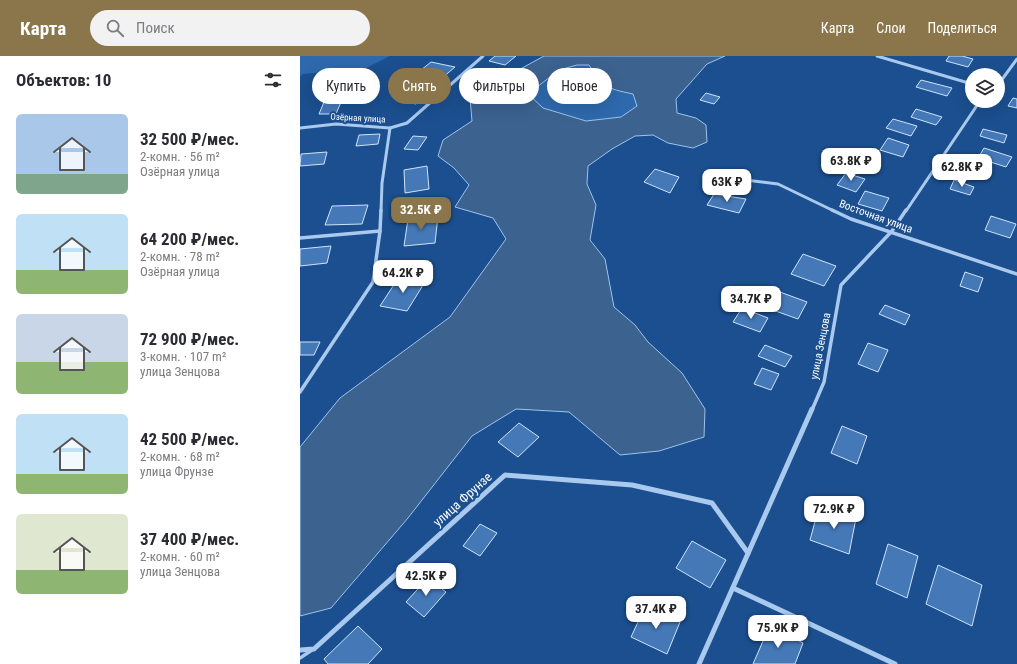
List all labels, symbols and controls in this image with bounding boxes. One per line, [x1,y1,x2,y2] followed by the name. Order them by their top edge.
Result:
[90,10,370,46] search box
[20,17,66,40] text: Карта
[104,17,126,39] icon: search
[136,19,175,37] text: Поиск
[821,20,854,36] text: Карта
[876,20,906,36] text: Слои
[928,20,997,36] text: Поделиться
[312,68,380,104] chip: Купить
[388,68,451,104] chip: Снять
[459,68,539,104] chip: Фильтры
[547,68,612,104] chip: Новое
[965,68,1005,108] map controls
[965,68,1005,108] button: layers
[262,69,284,91] icon: filters
[16,70,111,90] text: Объектов: 10
[330,112,386,124] street label: Озёрная улица
[140,129,239,149] text: 32 500 ₽/мес.
[48,130,96,178] icon: home
[814,148,888,182] pin: 63.8K ₽
[140,149,220,164] text: 2-комн. · 56 m²
[830,153,872,168] text: 63.8K ₽
[925,154,999,188] pin: 62.8K ₽
[941,159,983,174] text: 62.8K ₽
[140,164,220,179] text: Озёрная улица
[699,169,755,203] pin: 63K ₽
[711,174,743,189] text: 63K ₽
[384,197,458,231] pin: 32.5K ₽
[837,197,914,236] street label: Восточная улица
[400,202,442,217] text: 32.5K ₽
[140,229,239,249] text: 64 200 ₽/мес.
[48,230,96,278] icon: home
[140,249,220,264] text: 2-комн. · 78 m²
[366,260,440,294] pin: 64.2K ₽
[140,264,220,279] text: Озёрная улица
[382,265,424,280] text: 64.2K ₽
[714,286,788,320] pin: 34.7K ₽
[730,291,772,306] text: 34.7K ₽
[808,312,833,381] street label: улица Зенцова
[140,329,239,349] text: 72 900 ₽/мес.
[48,330,96,378] icon: home
[140,349,226,364] text: 3-комн. · 107 m²
[140,364,220,379] text: улица Зенцова
[140,429,239,449] text: 42 500 ₽/мес.
[48,430,96,478] icon: home
[140,449,220,464] text: 2-комн. · 68 m²
[140,464,214,479] text: улица Фрунзе
[430,469,495,530] street label: улица Фрунзе
[797,496,871,530] pin: 72.9K ₽
[813,501,855,516] text: 72.9K ₽
[140,529,239,549] text: 37 400 ₽/мес.
[48,530,96,578] icon: home
[140,549,220,564] text: 2-комн. · 60 m²
[389,563,463,597] pin: 42.5K ₽
[140,564,220,579] text: улица Зенцова
[405,568,447,583] text: 42.5K ₽
[619,596,693,630] pin: 37.4K ₽
[635,601,677,616] text: 37.4K ₽
[741,615,815,649] pin: 75.9K ₽
[757,620,799,635] text: 75.9K ₽

